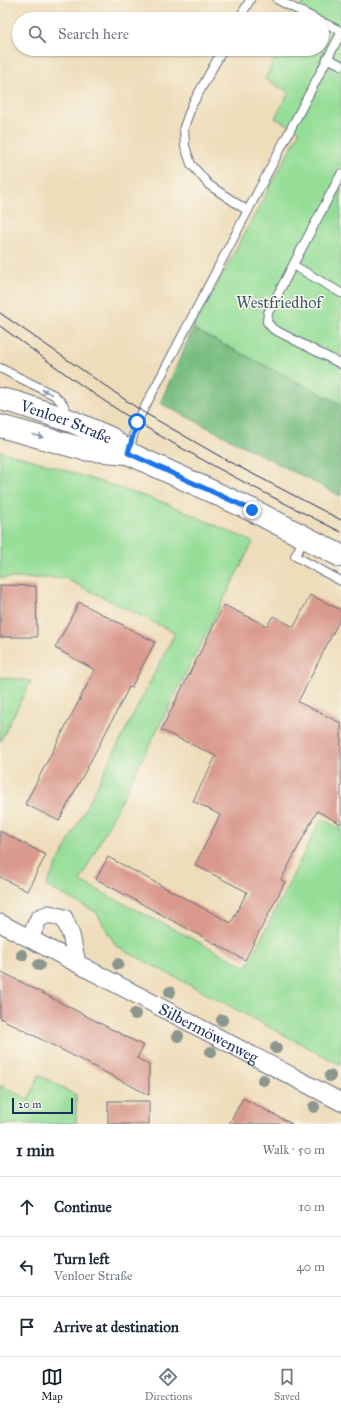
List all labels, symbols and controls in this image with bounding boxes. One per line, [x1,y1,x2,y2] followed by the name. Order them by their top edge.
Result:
[12,12,329,56] search box
[26,23,48,45] icon: search
[58,25,129,43] text: Search here
[236,293,324,312] park label: Westfriedhof
[42,388,53,395] one-way arrow
[17,395,115,447] street label: Venloer Straße
[128,413,146,431] route start
[32,433,44,439] one-way arrow
[243,501,261,519] route end
[156,999,262,1068] street label: Silbermöwenweg
[12,1096,73,1115] scale bar
[18,1098,41,1111] text: 20 m
[16,1140,55,1161] text: 1 min
[262,1142,325,1158] text: Walk · 50 m
[16,1196,38,1218] icon: ahead
[54,1198,112,1216] text: Continue
[299,1199,325,1215] text: 10 m
[54,1250,110,1268] text: Turn left
[16,1256,38,1278] icon: left
[296,1259,325,1275] text: 40 m
[54,1268,132,1284] text: Venloer Straße
[16,1316,38,1338] icon: arrive
[54,1318,179,1336] text: Arrive at destination
[41,1366,63,1403] tab: Map
[145,1366,192,1403] tab: Directions
[274,1366,300,1403] tab: Saved

